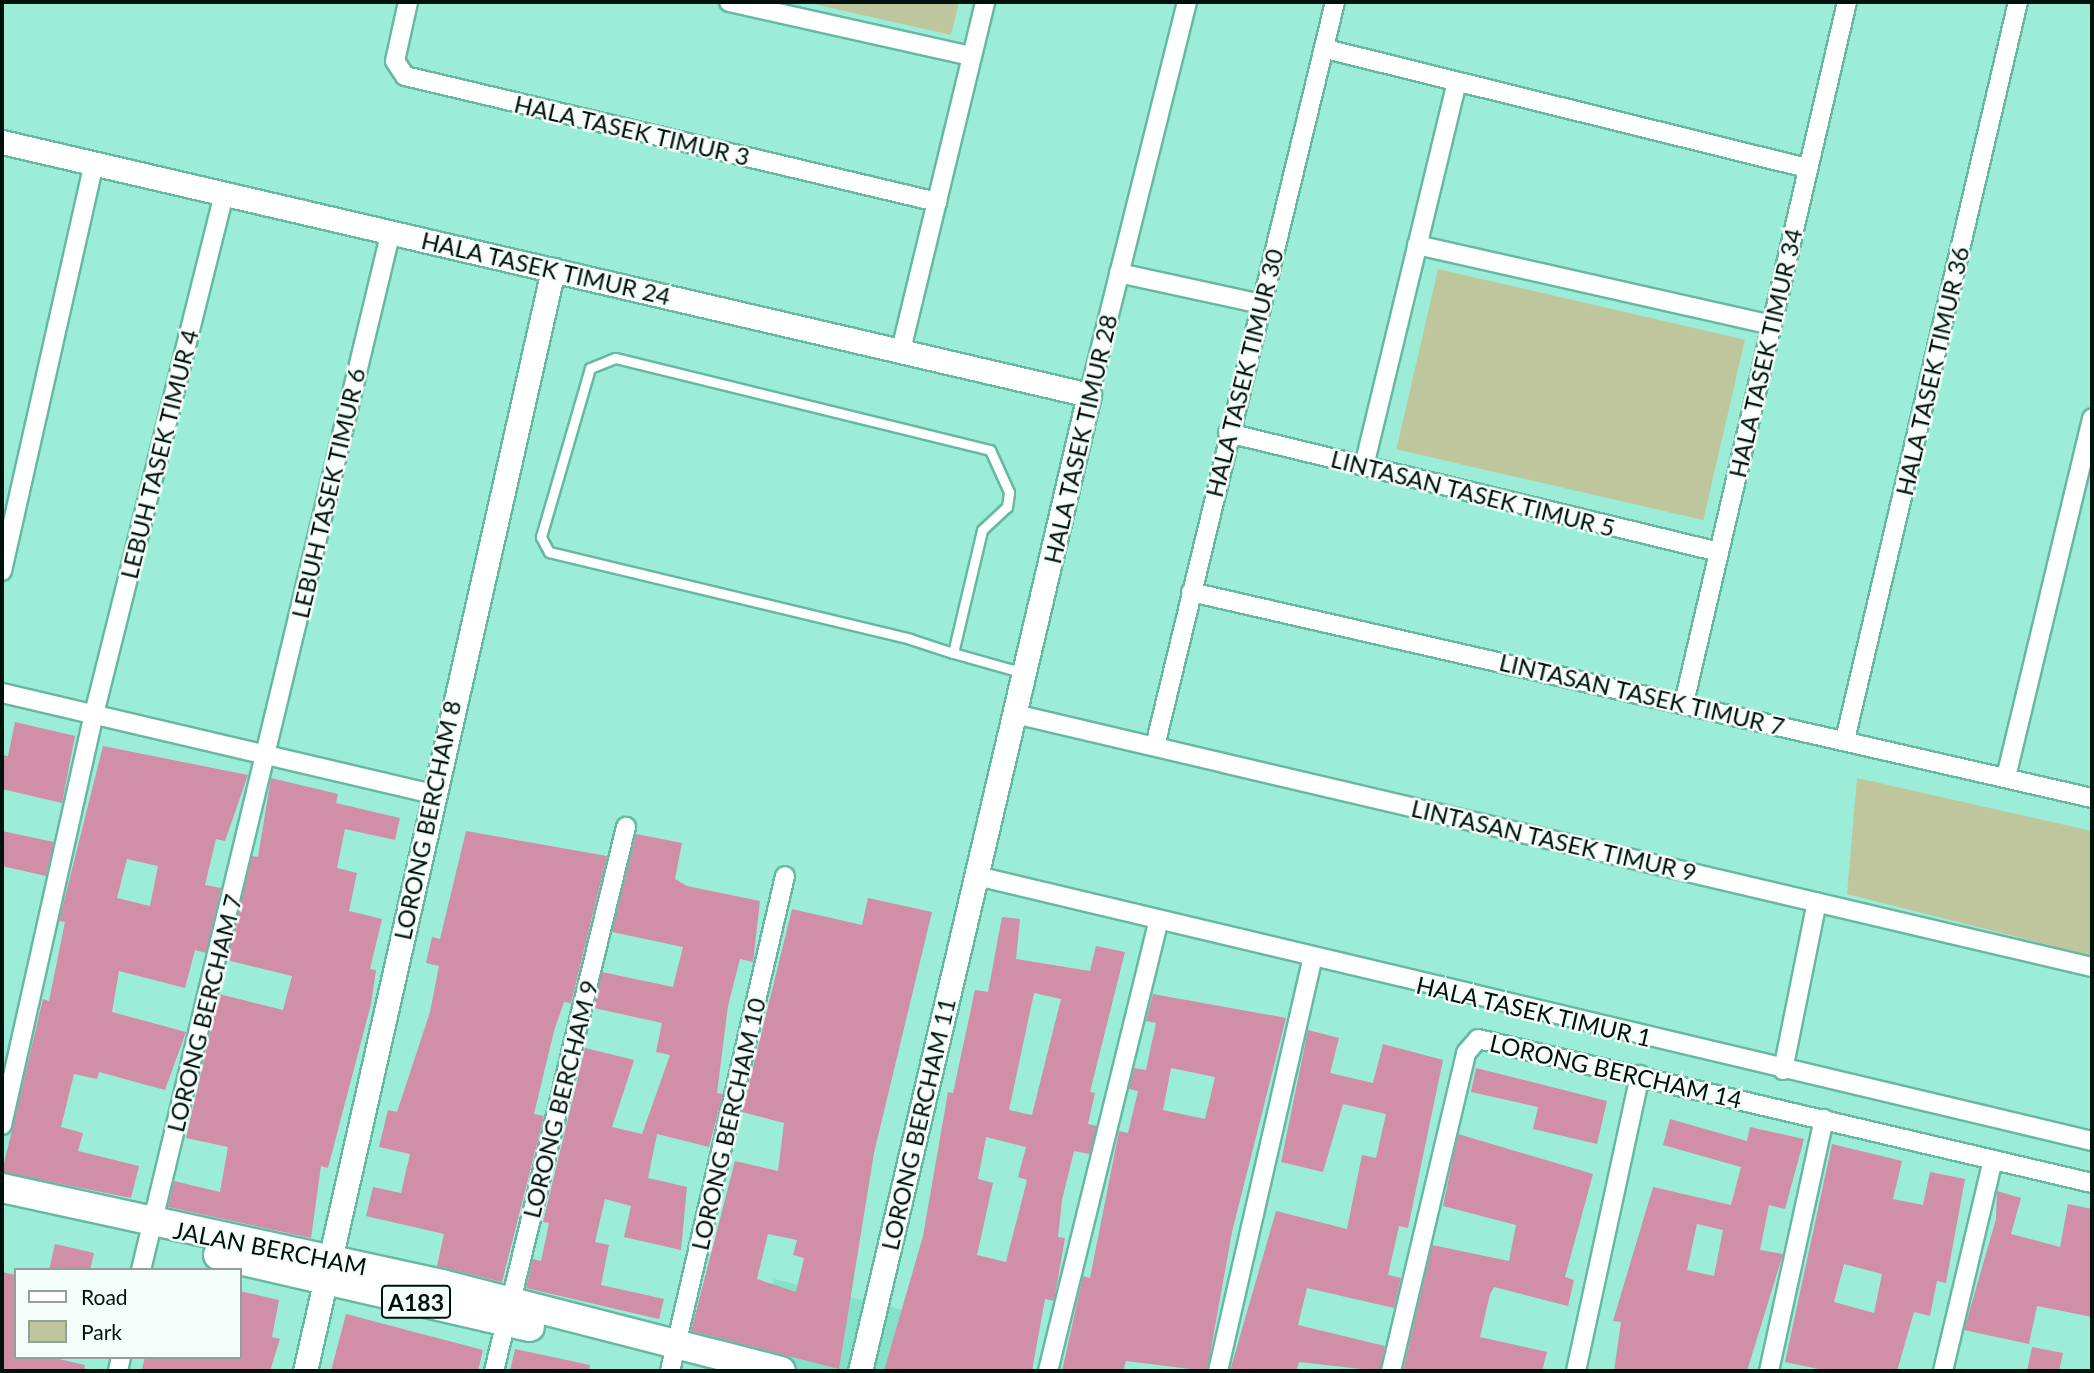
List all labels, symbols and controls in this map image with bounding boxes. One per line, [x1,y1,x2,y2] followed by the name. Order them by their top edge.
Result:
[510,89,754,171] street label: HALA TASEK TIMUR 3
[418,225,674,311] street label: HALA TASEK TIMUR 24
[1722,225,1808,481] street label: HALA TASEK TIMUR 34
[1889,243,1975,499] street label: HALA TASEK TIMUR 36
[1199,245,1289,501] street label: HALA TASEK TIMUR 30
[1037,311,1123,567] street label: HALA TASEK TIMUR 28
[114,326,204,582] street label: LEBUH TASEK TIMUR 4
[285,364,371,622] street label: LEBUH TASEK TIMUR 6
[1327,444,1619,542] street label: LINTASAN TASEK TIMUR 5
[1496,647,1788,741] street label: LINTASAN TASEK TIMUR 7
[388,698,466,942] street label: LORONG BERCHAM 8
[1408,793,1700,887] street label: LINTASAN TASEK TIMUR 9
[161,891,247,1135] street label: LORONG BERCHAM 7
[1412,970,1656,1052] street label: HALA TASEK TIMUR 1
[517,977,603,1221] street label: LORONG BERCHAM 9
[685,995,771,1253] street label: LORONG BERCHAM 10
[875,995,961,1253] street label: LORONG BERCHAM 11
[1487,1028,1745,1114] street label: LORONG BERCHAM 14
[171,1215,369,1281] street label: JALAN BERCHAM
[14,1268,242,1359] legend
[381,1282,451,1322] road number: A183
[81,1284,128,1309] text: Road
[81,1319,122,1344] text: Park

